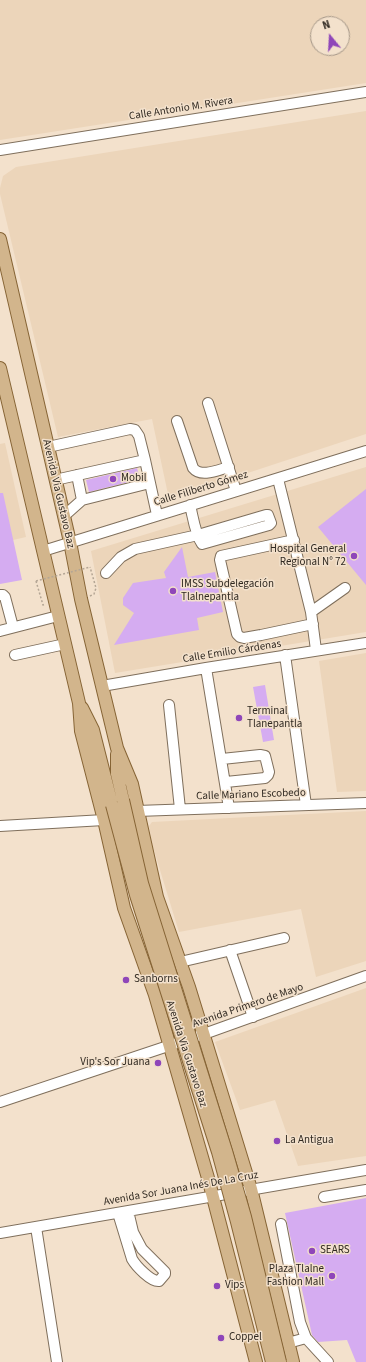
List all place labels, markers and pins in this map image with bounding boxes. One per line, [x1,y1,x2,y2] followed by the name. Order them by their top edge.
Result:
[121,472,147,486] place label: Mobil
[108,474,118,484] marker: Mobil
[270,543,346,569] place label: Hospital General Regional N° 72
[349,551,359,561] marker: Hospital General Regional N° 72
[181,578,274,604] place label: IMSS Subdelegación Tlalnepantla
[168,586,178,596] marker: IMSS Subdelegación Tlalnepantla
[247,705,302,731] place label: Terminal Tlanepantla
[234,713,244,723] marker: Terminal Tlanepantla
[134,973,178,987] place label: Sanborns
[121,975,131,985] marker: Sanborns
[80,1056,150,1070] place label: Vip's Sor Juana
[153,1058,163,1068] marker: Vip's Sor Juana
[285,1134,334,1148] place label: La Antigua
[272,1136,282,1146] marker: La Antigua
[320,1244,350,1258] place label: SEARS
[307,1246,317,1256] marker: SEARS
[267,1263,324,1289] place label: Plaza Tlalne Fashion Mall
[327,1271,337,1281] marker: Plaza Tlalne Fashion Mall
[225,1279,244,1293] place label: Vips
[212,1281,222,1291] marker: Vips
[229,1331,262,1345] place label: Coppel
[216,1333,226,1343] marker: Coppel

